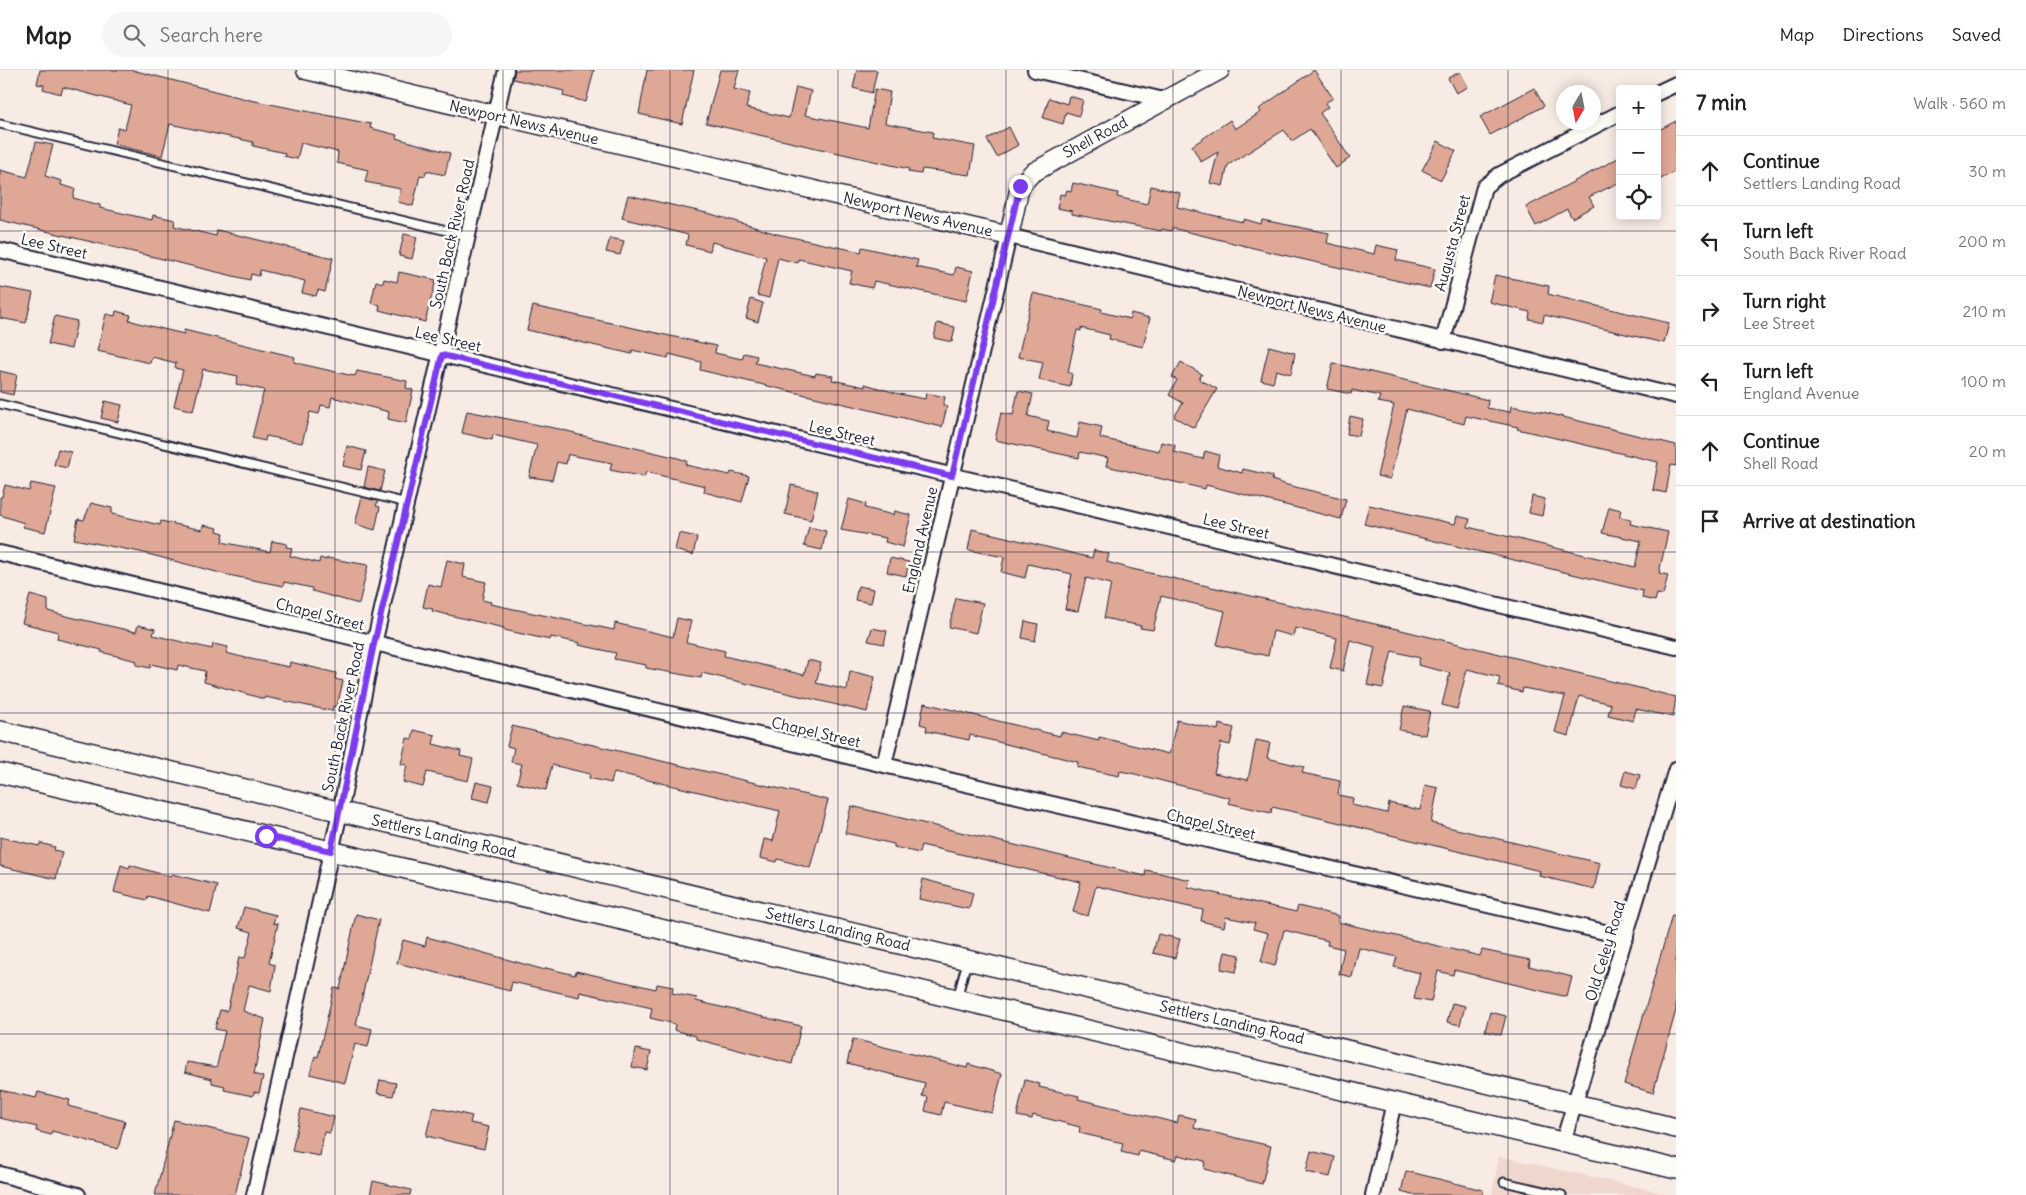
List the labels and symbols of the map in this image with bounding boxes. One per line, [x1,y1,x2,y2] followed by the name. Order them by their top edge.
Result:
[1556,85,1601,130] north arrow
[447,96,601,148] street label: Newport News Avenue
[1059,112,1131,162] street label: Shell Road
[426,157,479,311] street label: South Back River Road
[1009,175,1032,198] route end
[841,188,995,240] street label: Newport News Avenue
[1430,192,1474,294] street label: Augusta Street
[19,229,89,263] street label: Lee Street
[1236,281,1388,337] street label: Newport News Avenue
[413,322,483,356] street label: Lee Street
[807,416,877,450] street label: Lee Street
[898,485,942,595] street label: England Avenue
[1201,509,1271,543] street label: Lee Street
[274,594,366,634] street label: Chapel Street
[318,640,368,794] street label: South Back River Road
[770,713,862,751] street label: Chapel Street
[1165,805,1257,843] street label: Chapel Street
[370,810,518,862] street label: Settlers Landing Road
[255,825,278,848] route start
[1581,898,1629,1003] street label: Old Celey Road
[764,903,912,955] street label: Settlers Landing Road
[1158,996,1306,1048] street label: Settlers Landing Road

